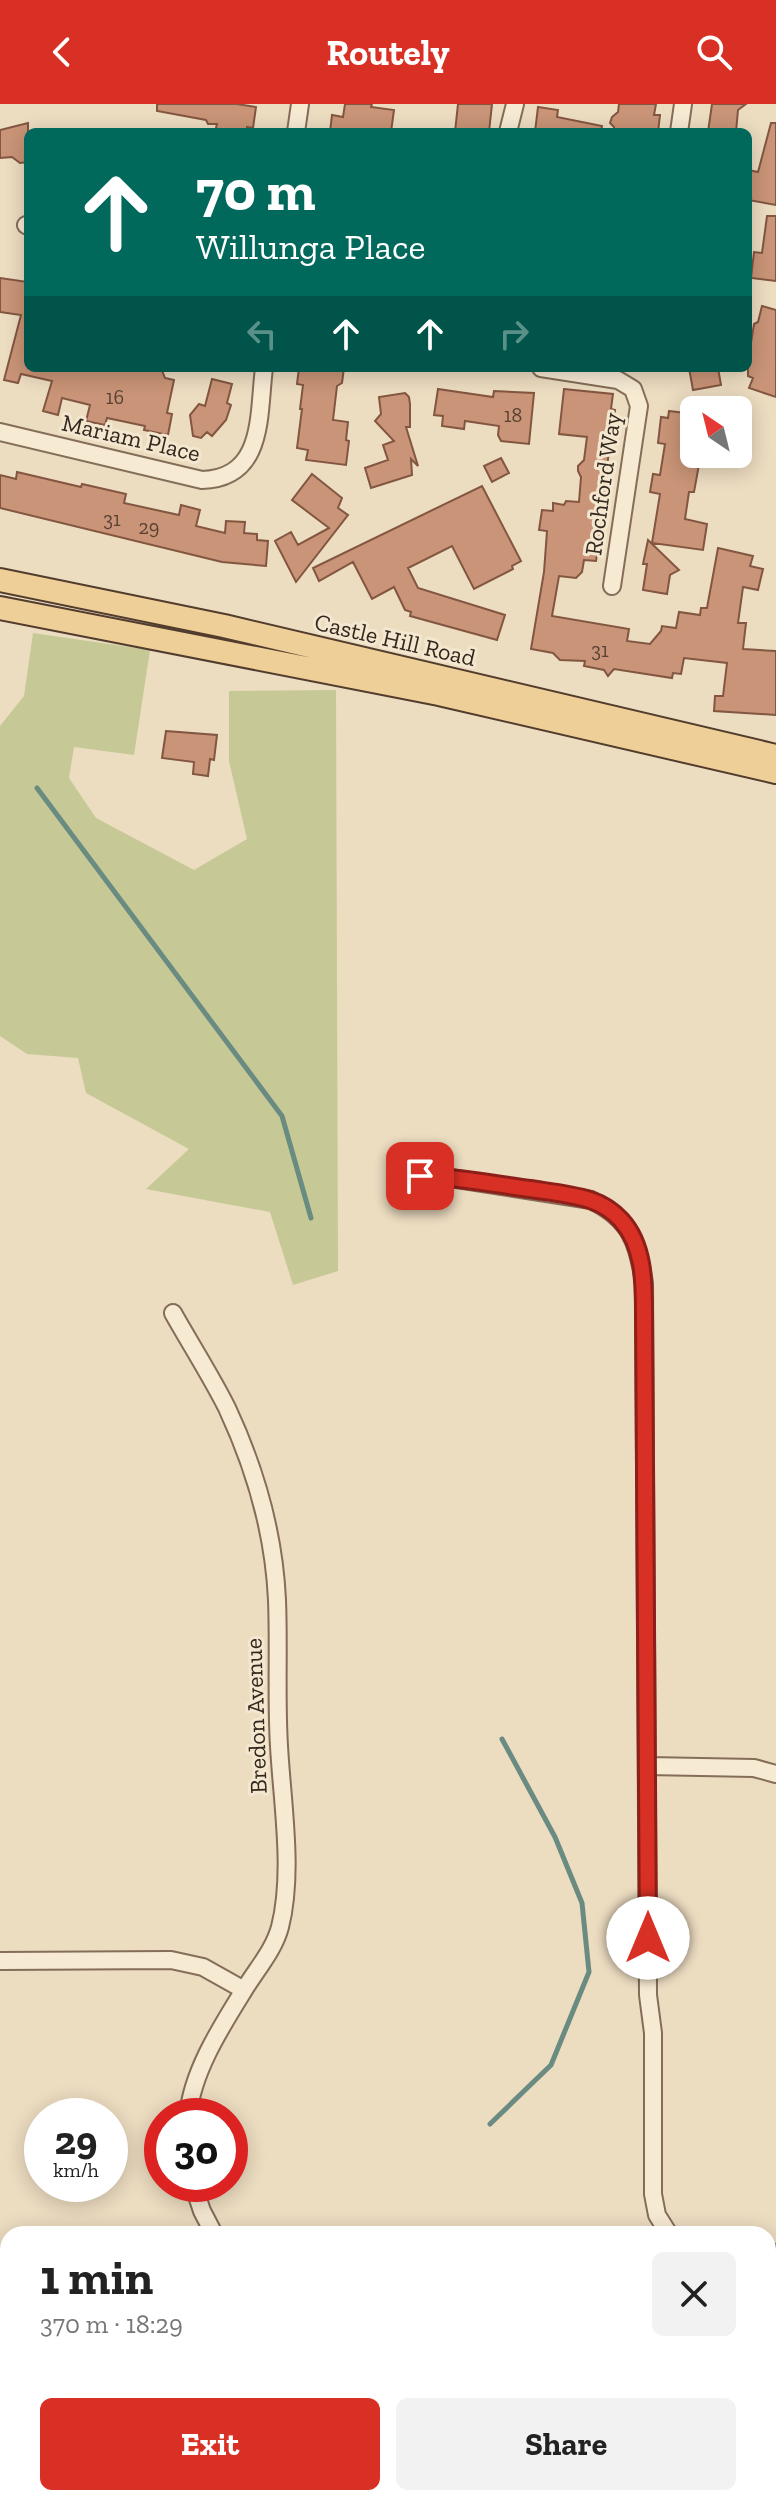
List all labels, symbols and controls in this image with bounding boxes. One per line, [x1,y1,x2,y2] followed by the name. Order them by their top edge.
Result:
[40,30,84,74] icon: back
[692,30,736,74] icon: search
[326,31,450,74] text: Routely
[196,157,316,224] text: 70 m
[64,160,168,264] icon: ahead
[196,225,426,268] text: Willunga Place
[240,312,284,356] icon: left
[324,312,368,356] icon: ahead
[408,312,452,356] icon: ahead
[492,312,536,356] icon: right
[106,385,124,409] house number: 16
[680,396,752,468] north arrow
[680,396,752,468] map controls
[504,403,522,427] house number: 18
[59,408,203,468] street label: Mariam Place
[578,410,627,557] street label: Rochford Way
[103,507,121,531] house number: 31
[139,515,159,539] house number: 29
[312,607,478,672] street label: Castle Hill Road
[591,638,609,662] house number: 31
[386,1142,454,1210] pin
[398,1154,442,1198] icon: arrive
[238,1638,273,1794] street label: Bredon Avenue
[606,1896,690,1980] position arrow
[144,2098,248,2202] speed limit sign: 30
[55,2116,97,2164] text: 29
[53,2158,99,2182] text: km/h
[40,2249,153,2306] text: 1 min
[652,2252,736,2336] button: close
[40,2308,183,2340] text: 370 m · 18:29
[40,2398,380,2490] button: Exit
[396,2398,736,2490] button: Share

